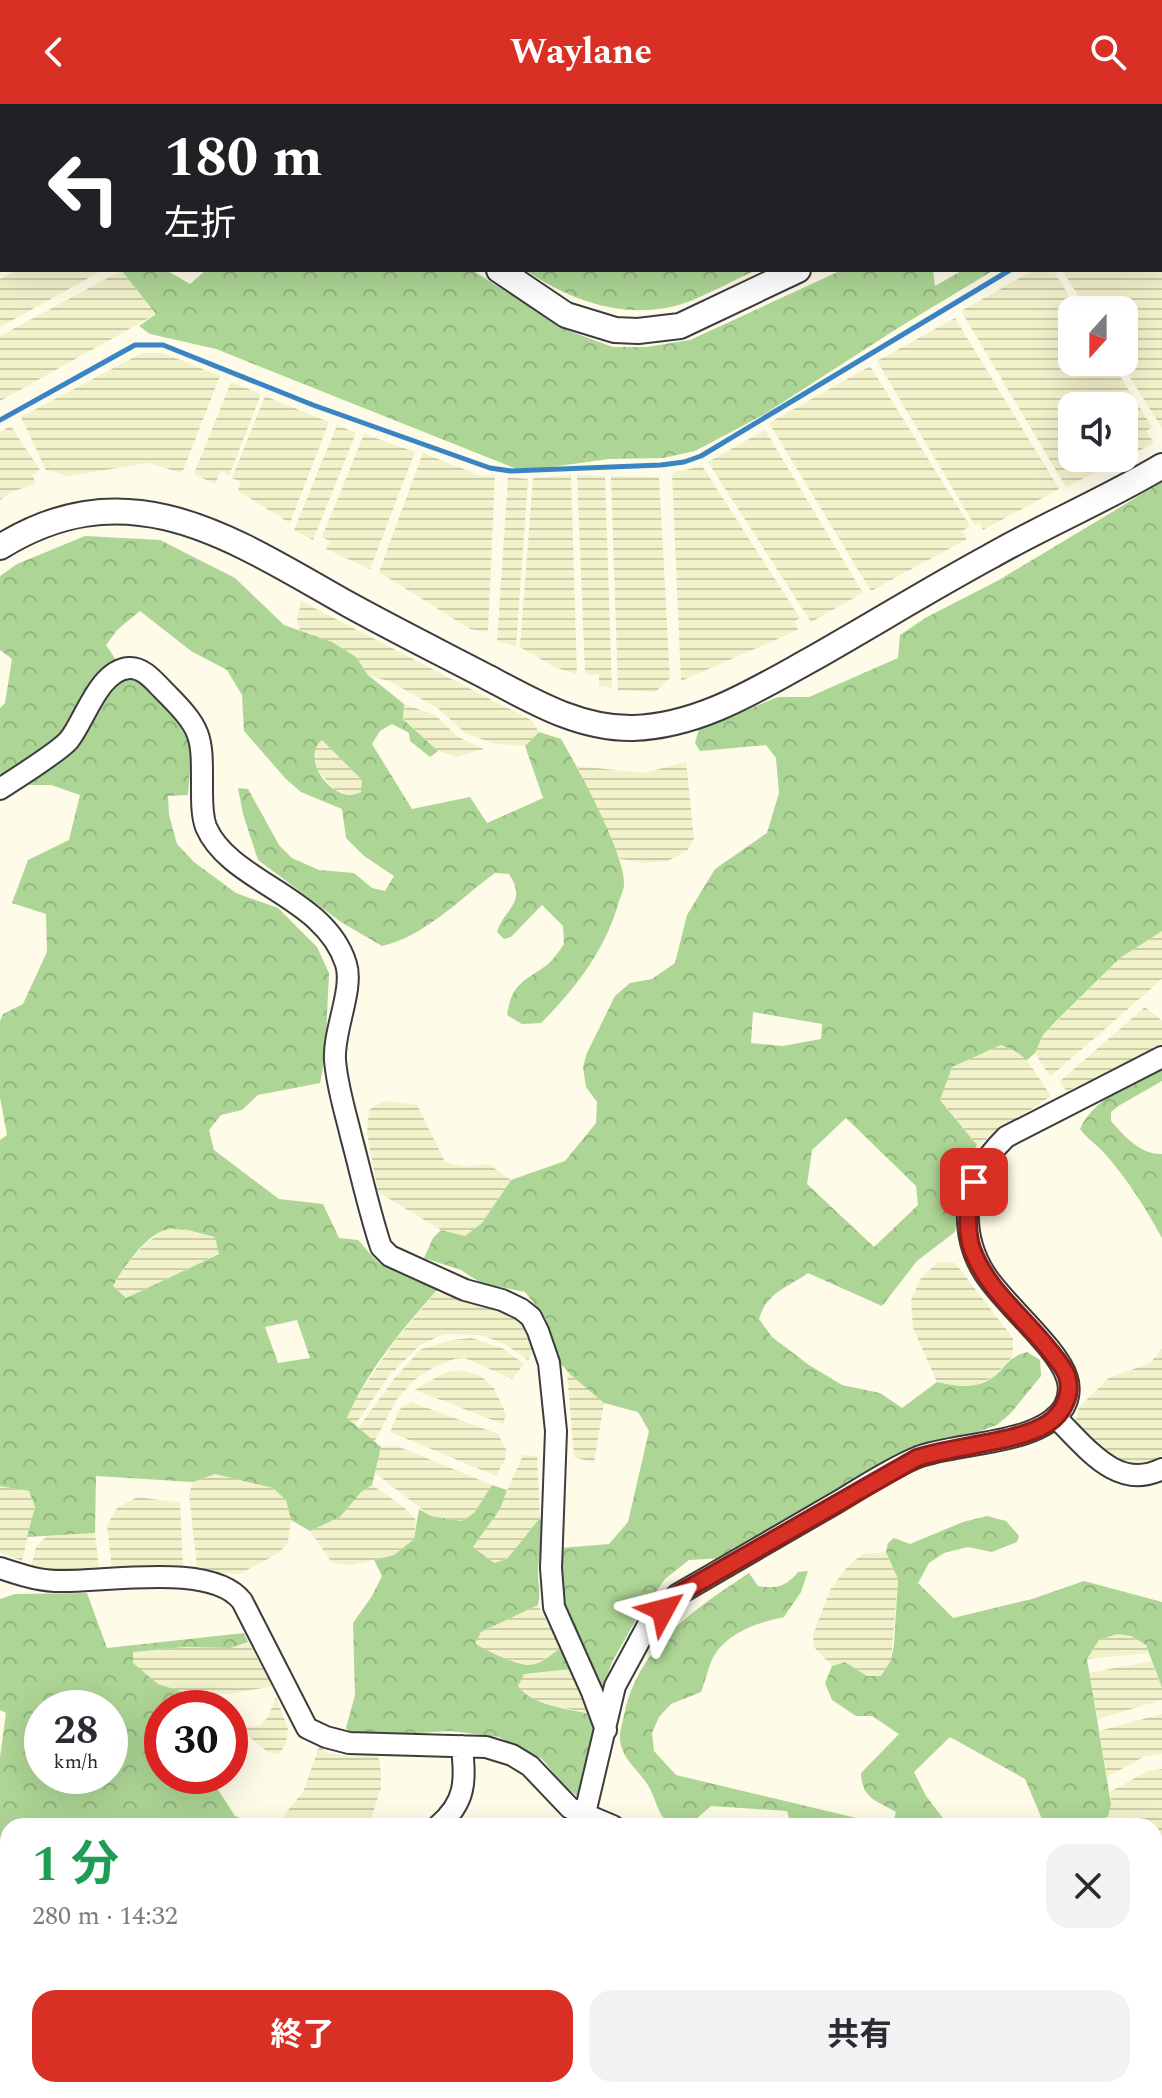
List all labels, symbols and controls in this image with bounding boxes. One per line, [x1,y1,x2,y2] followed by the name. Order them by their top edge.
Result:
[510,25,652,80] text: Waylane
[32,30,76,74] icon: back
[1086,30,1130,74] icon: search
[164,116,323,201] text: 180 m
[32,136,136,240] icon: left
[164,197,236,252] text: 左折
[1058,296,1138,376] north arrow
[1058,296,1138,472] map controls
[1058,392,1138,472] button: sound
[940,1148,1008,1216] pin
[952,1160,996,1204] icon: arrive
[621,1568,705,1652] position arrow
[144,1690,248,1794] speed limit sign: 30
[54,1701,98,1762] text: 28
[54,1747,99,1777] text: km/h
[32,1829,119,1902] text: 1 分
[1046,1844,1130,1928] button: close
[32,1896,178,1936] text: 280 m · 14:32
[32,1990,573,2082] button: 終了
[589,1990,1130,2082] button: 共有

